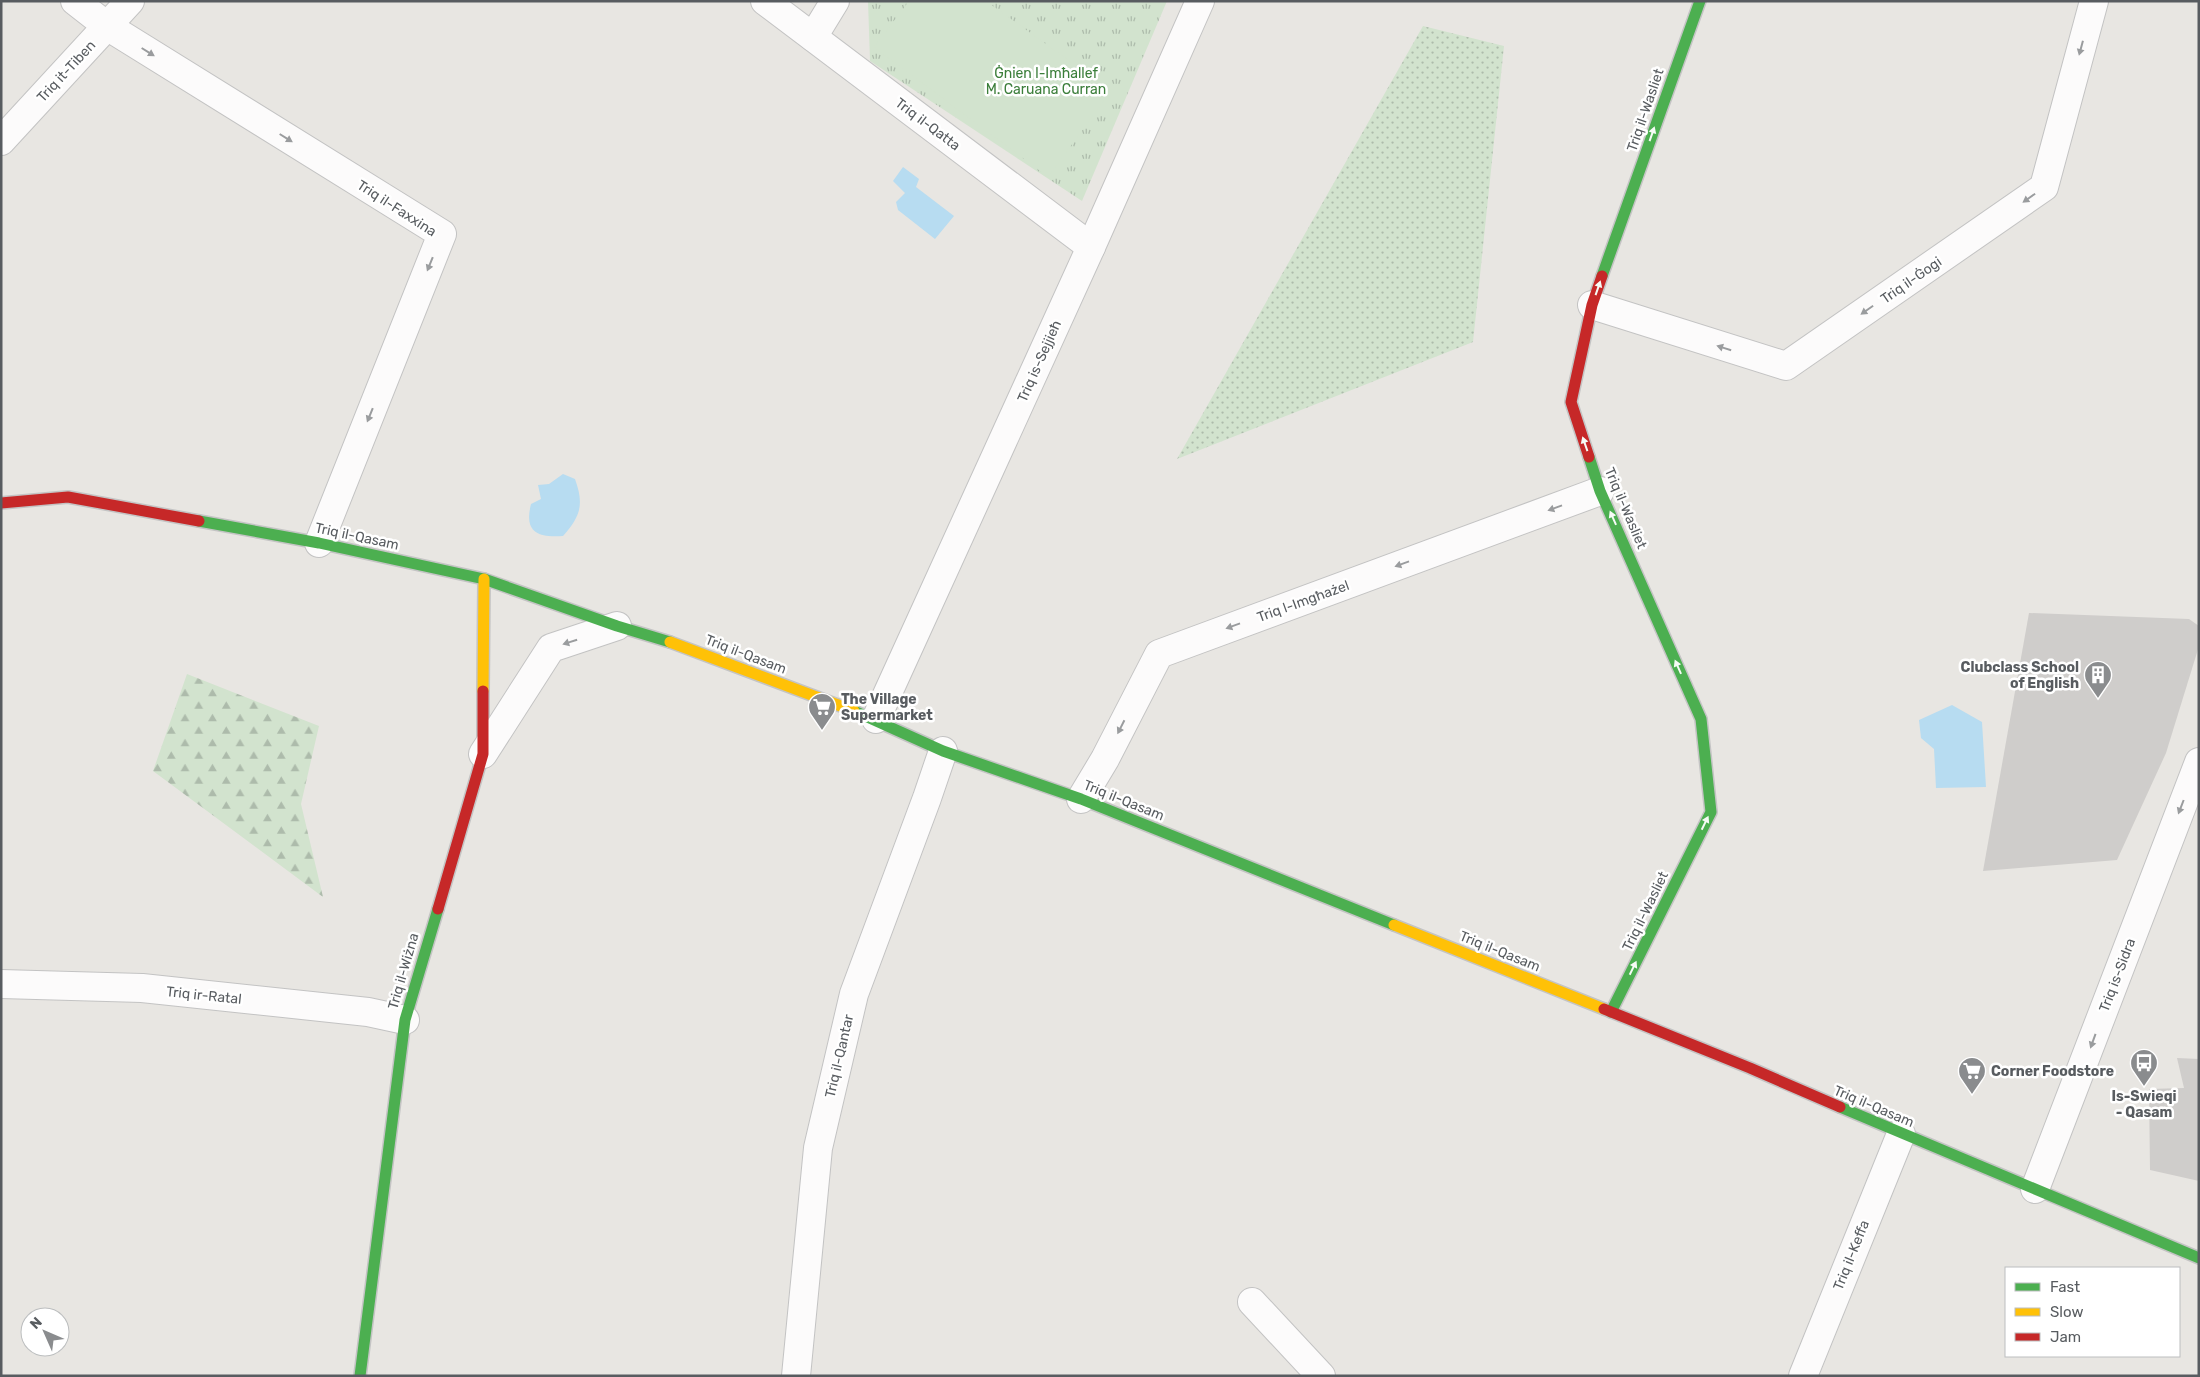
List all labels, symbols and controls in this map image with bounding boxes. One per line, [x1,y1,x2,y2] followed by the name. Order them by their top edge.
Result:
[33,37,99,106] street label: Triq it-Tiben
[2077,41,2085,56] one-way arrow
[142,47,155,56] one-way arrow
[986,65,1106,98] park label: Ġnien l-Imħallef M. Caruana Curran
[1623,66,1668,154] street label: Triq il-Wasliet
[892,94,963,154] street label: Triq il-Qatta
[1649,127,1657,142] one-way arrow
[280,133,293,142] one-way arrow
[354,176,440,240] street label: Triq il-Faxxina
[2022,193,2036,203] one-way arrow
[1878,253,1945,308] street label: Triq il-Ġogi
[426,257,434,272] one-way arrow
[1595,280,1602,295] one-way arrow
[1860,305,1873,315] one-way arrow
[1014,318,1065,405] street label: Triq is-Sejjieħ
[1717,343,1732,351] one-way arrow
[366,408,373,423] one-way arrow
[1581,437,1588,452] one-way arrow
[1601,465,1650,552] street label: Triq il-Wasliet
[1547,504,1562,512] one-way arrow
[1608,511,1616,525] one-way arrow
[313,519,401,554] street label: Triq il-Qasam
[1394,560,1409,568] one-way arrow
[1255,577,1352,626] street label: Triq l-Imgħażel
[1226,623,1241,630] one-way arrow
[703,631,789,678] street label: Triq il-Qasam
[563,638,578,646] one-way arrow
[1961,659,2079,692] place label: Clubclass School of English
[1674,660,1682,674] one-way arrow
[2083,660,2113,699] building icon: Clubclass School of English
[841,691,933,724] place label: The Village Supermarket
[807,692,837,731] supermarket icon: The Village Supermarket
[1117,720,1125,735] one-way arrow
[1081,777,1167,824] street label: Triq il-Qasam
[2177,800,2185,815] one-way arrow
[1701,816,1709,830] one-way arrow
[1619,868,1672,954] street label: Triq il-Wasliet
[1457,928,1543,975] street label: Triq il-Qasam
[384,931,422,1011] street label: Triq il-Wiżna
[2096,936,2139,1015] street label: Triq is-Sidra
[1629,961,1637,976] one-way arrow
[165,983,242,1008] street label: Triq ir-Ratal
[822,1012,857,1099] street label: Triq il-Qantar
[2088,1034,2096,1048] one-way arrow
[2129,1048,2159,1087] bus stop icon: Is-Swieqi - Qasam
[1957,1056,1987,1095] supermarket icon: Corner Foodstore
[1991,1063,2114,1080] place label: Corner Foodstore
[1831,1082,1916,1131] street label: Triq il-Qasam
[2112,1088,2176,1121] place label: Is-Swieqi - Qasam
[1830,1218,1873,1293] street label: Triq il-Keffa
[2005,1267,2180,1357] legend
[2050,1278,2080,1296] text: Fast
[2050,1303,2083,1321] text: Slow
[20,1307,70,1357] north arrow
[27,1314,46,1333] text: N
[2050,1328,2081,1346] text: Jam

